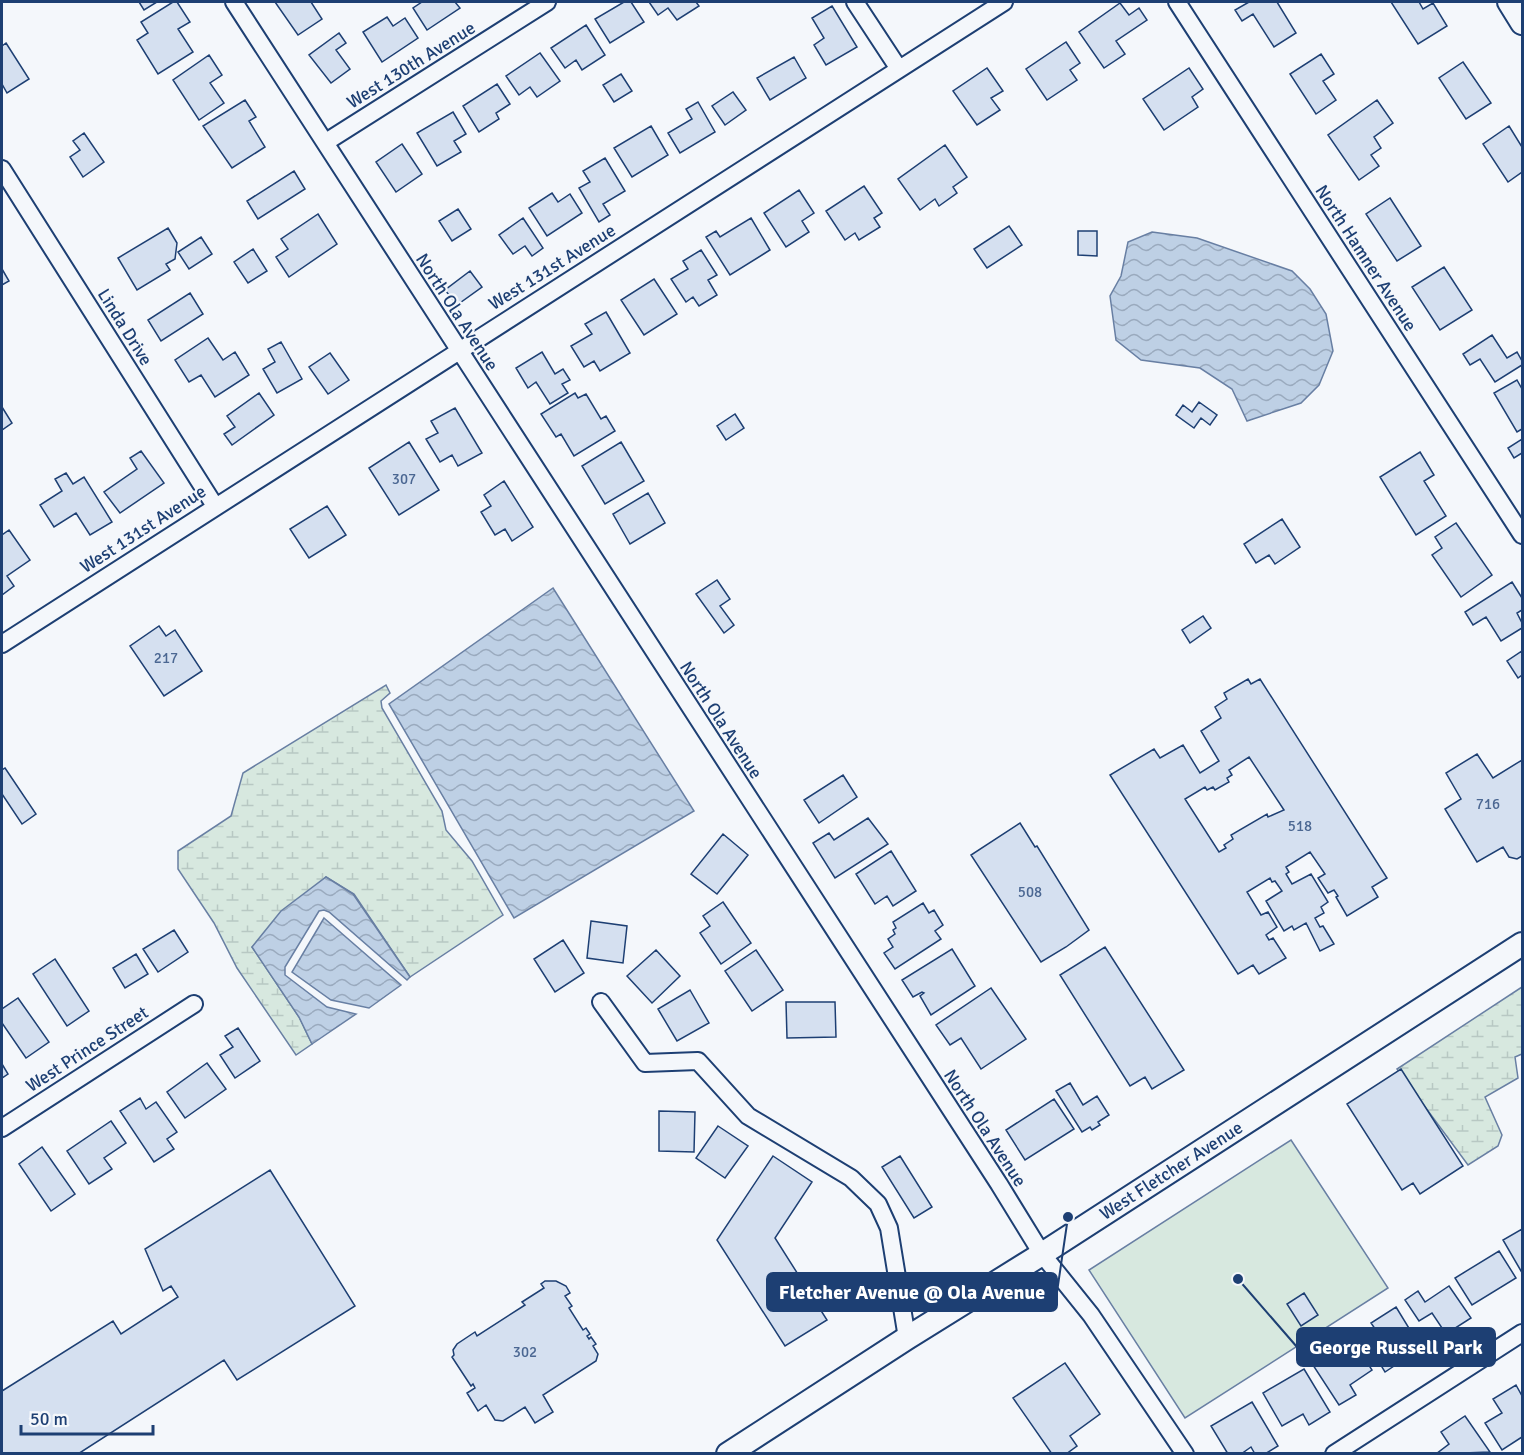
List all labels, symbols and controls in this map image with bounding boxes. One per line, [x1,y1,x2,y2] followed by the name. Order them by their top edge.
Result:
[343,17,479,113] street label: West 130th Avenue
[1310,181,1422,335] street label: North Hamner Avenue
[485,219,619,315] street label: West 131st Avenue
[411,249,503,375] street label: North Ola Avenue
[93,284,157,370] street label: Linda Drive
[392,470,416,488] house number: 307
[76,480,210,578] street label: West 131st Avenue
[154,649,178,667] house number: 217
[675,657,767,783] street label: North Ola Avenue
[1476,795,1500,813] house number: 716
[1288,817,1312,835] house number: 518
[1018,883,1042,901] house number: 508
[22,1001,152,1097] street label: West Prince Street
[939,1065,1031,1191] street label: North Ola Avenue
[1096,1116,1247,1225] street label: West Fletcher Avenue
[767,1273,1057,1311] callout: Fletcher Avenue @ Ola Avenue
[779,1280,1045,1305] text: Fletcher Avenue @ Ola Avenue
[1297,1328,1495,1366] callout: George Russell Park
[1309,1335,1483,1360] text: George Russell Park
[513,1343,537,1361] house number: 302
[21,1398,153,1436] scale bar
[30,1408,68,1430] text: 50 m

